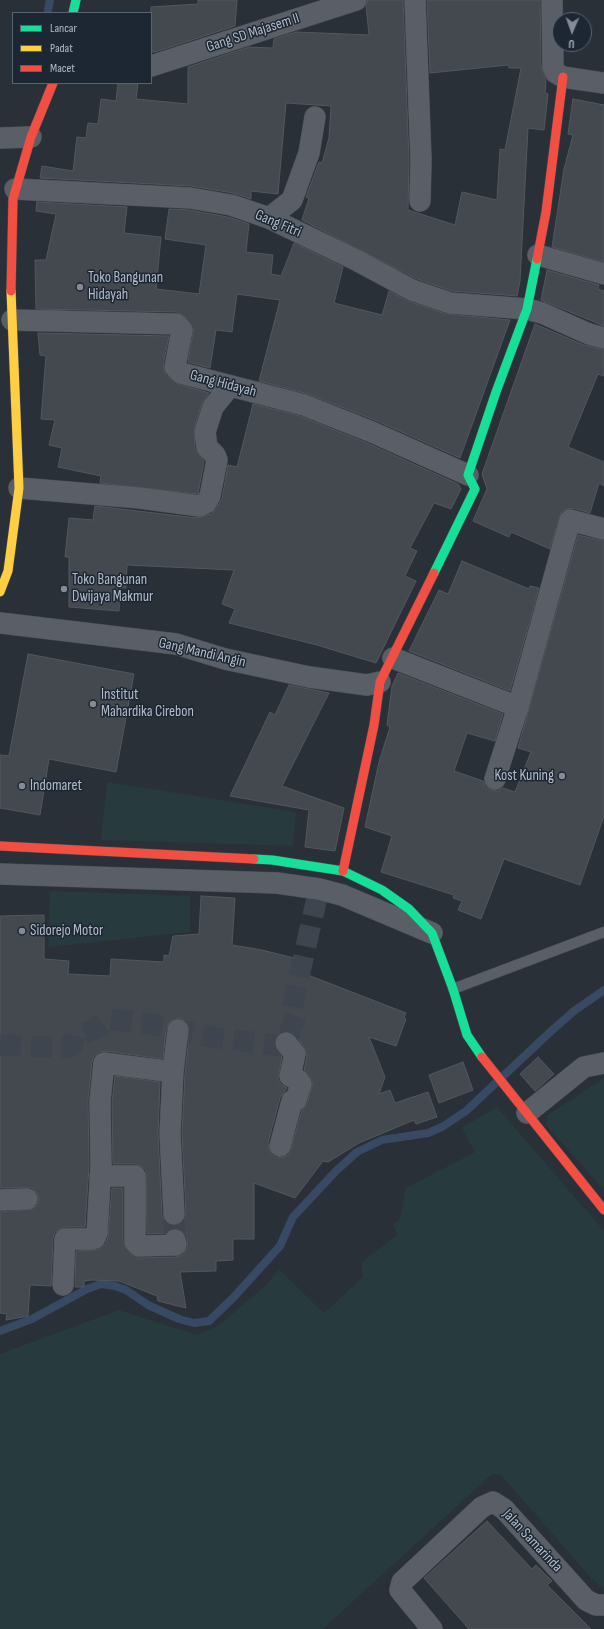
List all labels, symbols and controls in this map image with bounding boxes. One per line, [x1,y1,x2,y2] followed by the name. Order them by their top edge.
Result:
[204,9,302,57] street label: Gang SD Majasem II
[12,12,152,84] legend
[552,12,592,52] north arrow
[50,21,77,36] text: Lancar
[569,37,575,50] text: U
[50,41,73,56] text: Padat
[50,61,75,76] text: Macet
[252,206,304,242] street label: Gang Fitri
[88,269,163,304] place label: Toko Bangunan Hidayah
[75,282,85,292] marker: Toko Bangunan Hidayah
[188,366,258,402] street label: Gang Hidayah
[72,571,153,606] place label: Toko Bangunan Dwijaya Makmur
[59,584,69,594] marker: Toko Bangunan Dwijaya Makmur
[157,634,247,672] street label: Gang Mandi Angin
[101,686,194,721] place label: Institut Mahardika Cirebon
[88,699,98,709] marker: Institut Mahardika Cirebon
[494,767,554,785] place label: Kost Kuning
[557,771,567,781] marker: Kost Kuning
[30,777,82,795] place label: Indomaret
[17,781,27,791] marker: Indomaret
[30,922,103,940] place label: Sidorejo Motor
[17,926,27,936] marker: Sidorejo Motor
[498,1506,566,1576] street label: Jalan Samarinda

